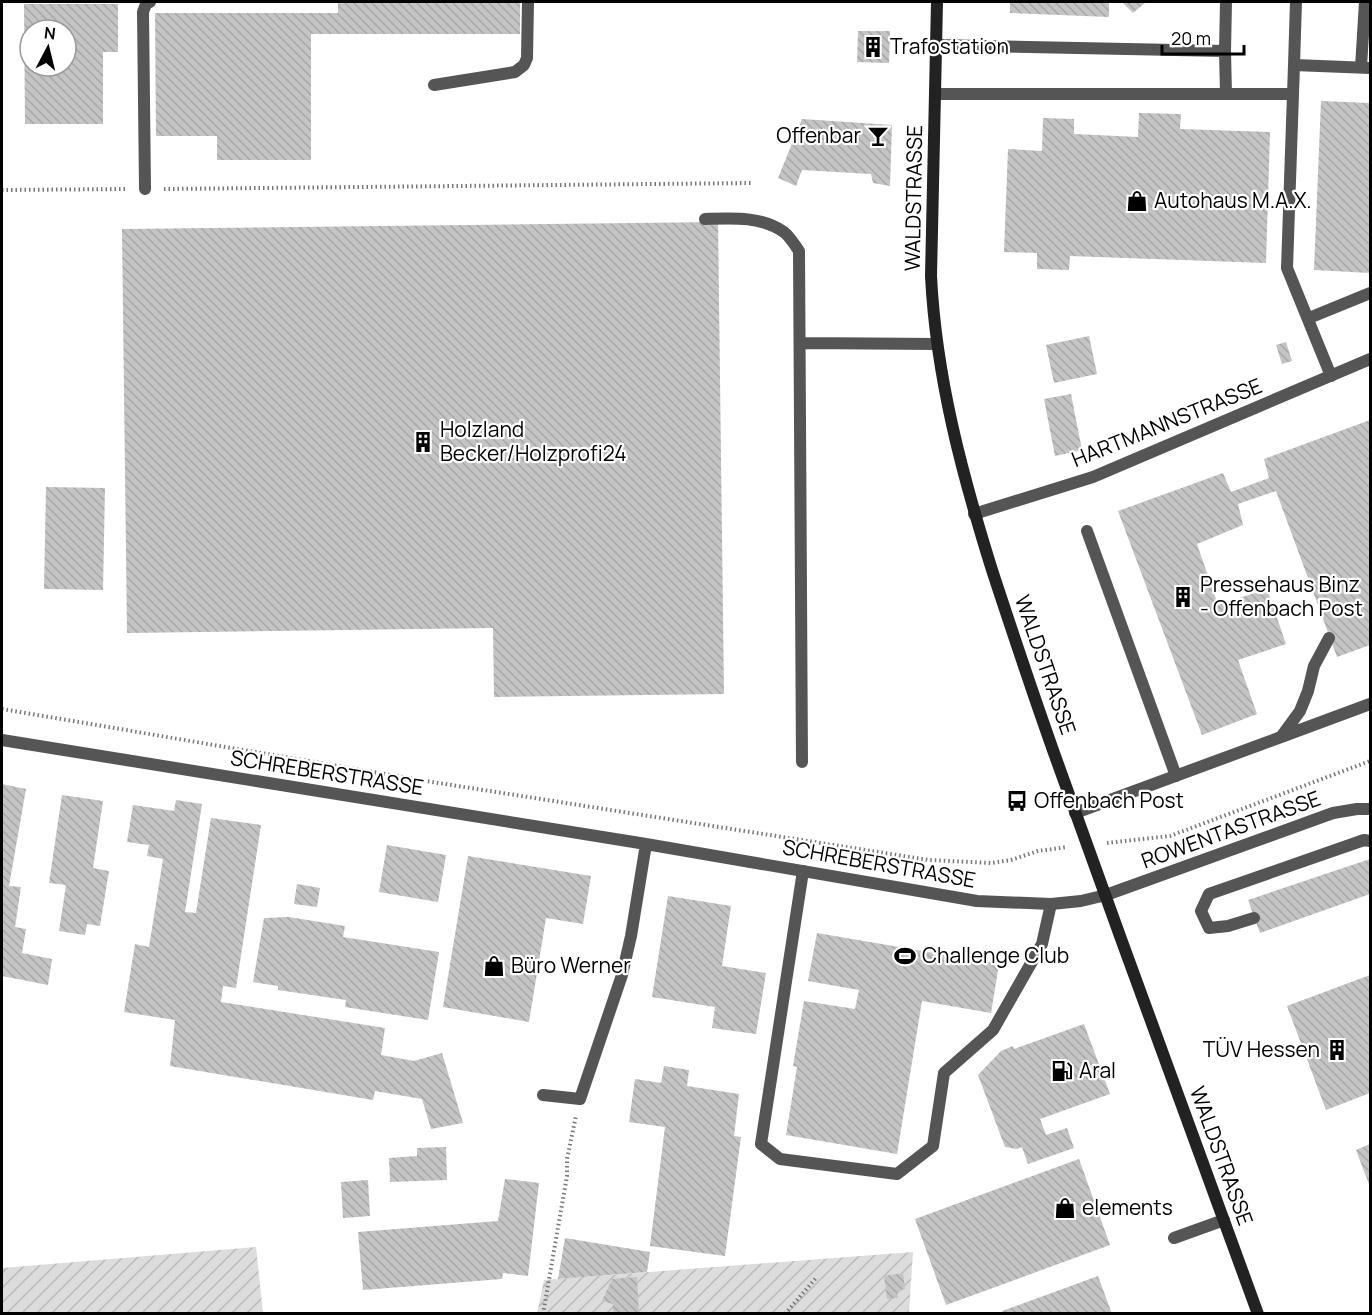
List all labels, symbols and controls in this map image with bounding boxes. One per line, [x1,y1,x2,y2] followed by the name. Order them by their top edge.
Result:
[18,18,78,78] north arrow
[1162,18,1244,56] scale bar
[43,21,57,45] text: N
[1171,26,1211,50] text: 20 m
[890,32,1009,60] place label: Trafostation
[861,35,885,59] building icon: Trafostation
[776,121,861,149] place label: Offenbar
[866,124,890,148] bar icon: Offenbar
[898,125,928,271] street label: WALDSTRASSE
[1154,186,1312,214] place label: Autohaus M.A.X.
[1125,189,1149,213] shop icon: Autohaus M.A.X.
[1067,371,1266,473] street label: HARTMANNSTRASSE
[440,415,627,467] place label: Holzland Becker/Holzprofi24
[411,430,435,454] building icon: Holzland Becker/Holzprofi24
[1200,570,1363,622] place label: Pressehaus Binz - Offenbach Post
[1171,585,1195,609] building icon: Pressehaus Binz - Offenbach Post
[1009,591,1083,738] street label: WALDSTRASSE
[228,743,426,801] street label: SCHREBERSTRASSE
[1137,784,1324,874] street label: ROWENTASTRASSE
[1034,786,1184,814] place label: Offenbach Post
[1005,789,1029,813] bus stop icon: Offenbach Post
[781,832,978,894] street label: SCHREBERSTRASSE
[922,941,1069,969] place label: Challenge Club
[893,944,917,968] sports icon: Challenge Club
[511,951,631,979] place label: Büro Werner
[482,954,506,978] shop icon: Büro Werner
[1203,1035,1320,1063] place label: TÜV Hessen
[1325,1038,1349,1062] building icon: TÜV Hessen
[1079,1056,1116,1084] place label: Aral
[1050,1059,1074,1083] fuel station icon: Aral
[1184,1082,1260,1229] street label: WALDSTRASSE
[1082,1193,1173,1221] place label: elements
[1053,1196,1077,1220] shop icon: elements

